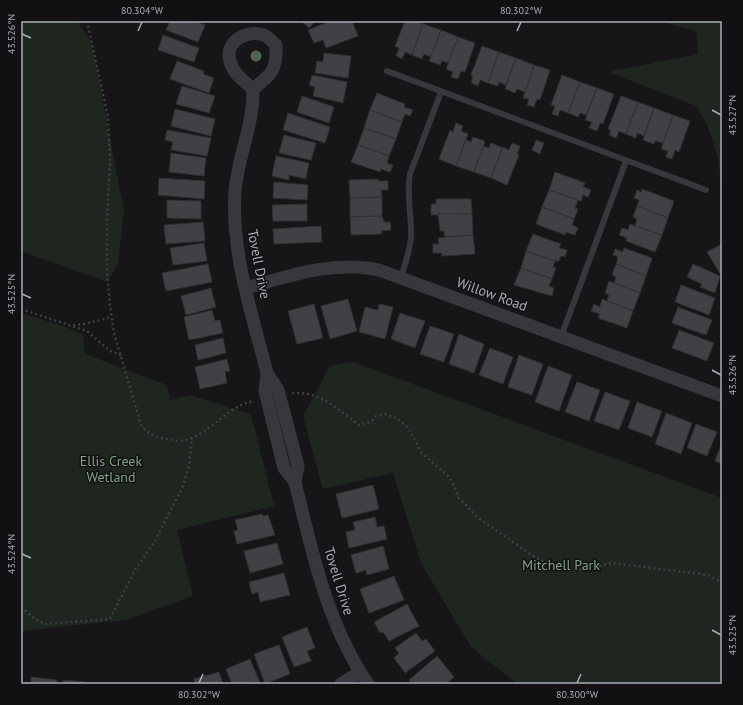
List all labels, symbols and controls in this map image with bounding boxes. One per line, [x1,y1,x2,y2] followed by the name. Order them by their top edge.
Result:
[121,4,164,17] text: 80.304°W
[500,4,543,17] text: 80.302°W
[5,14,18,54] text: 43.526°N
[726,95,739,135] text: 43.527°N
[243,228,275,300] street label: Tovell Drive
[454,273,530,315] street label: Willow Road
[5,274,18,314] text: 43.525°N
[726,355,739,395] text: 43.526°N
[80,452,142,486] park label: Ellis Creek Wetland
[5,534,18,574] text: 43.524°N
[320,545,358,617] street label: Tovell Drive
[522,556,600,574] park label: Mitchell Park
[726,615,739,655] text: 43.525°N
[178,688,221,701] text: 80.302°W
[556,688,599,701] text: 80.300°W

